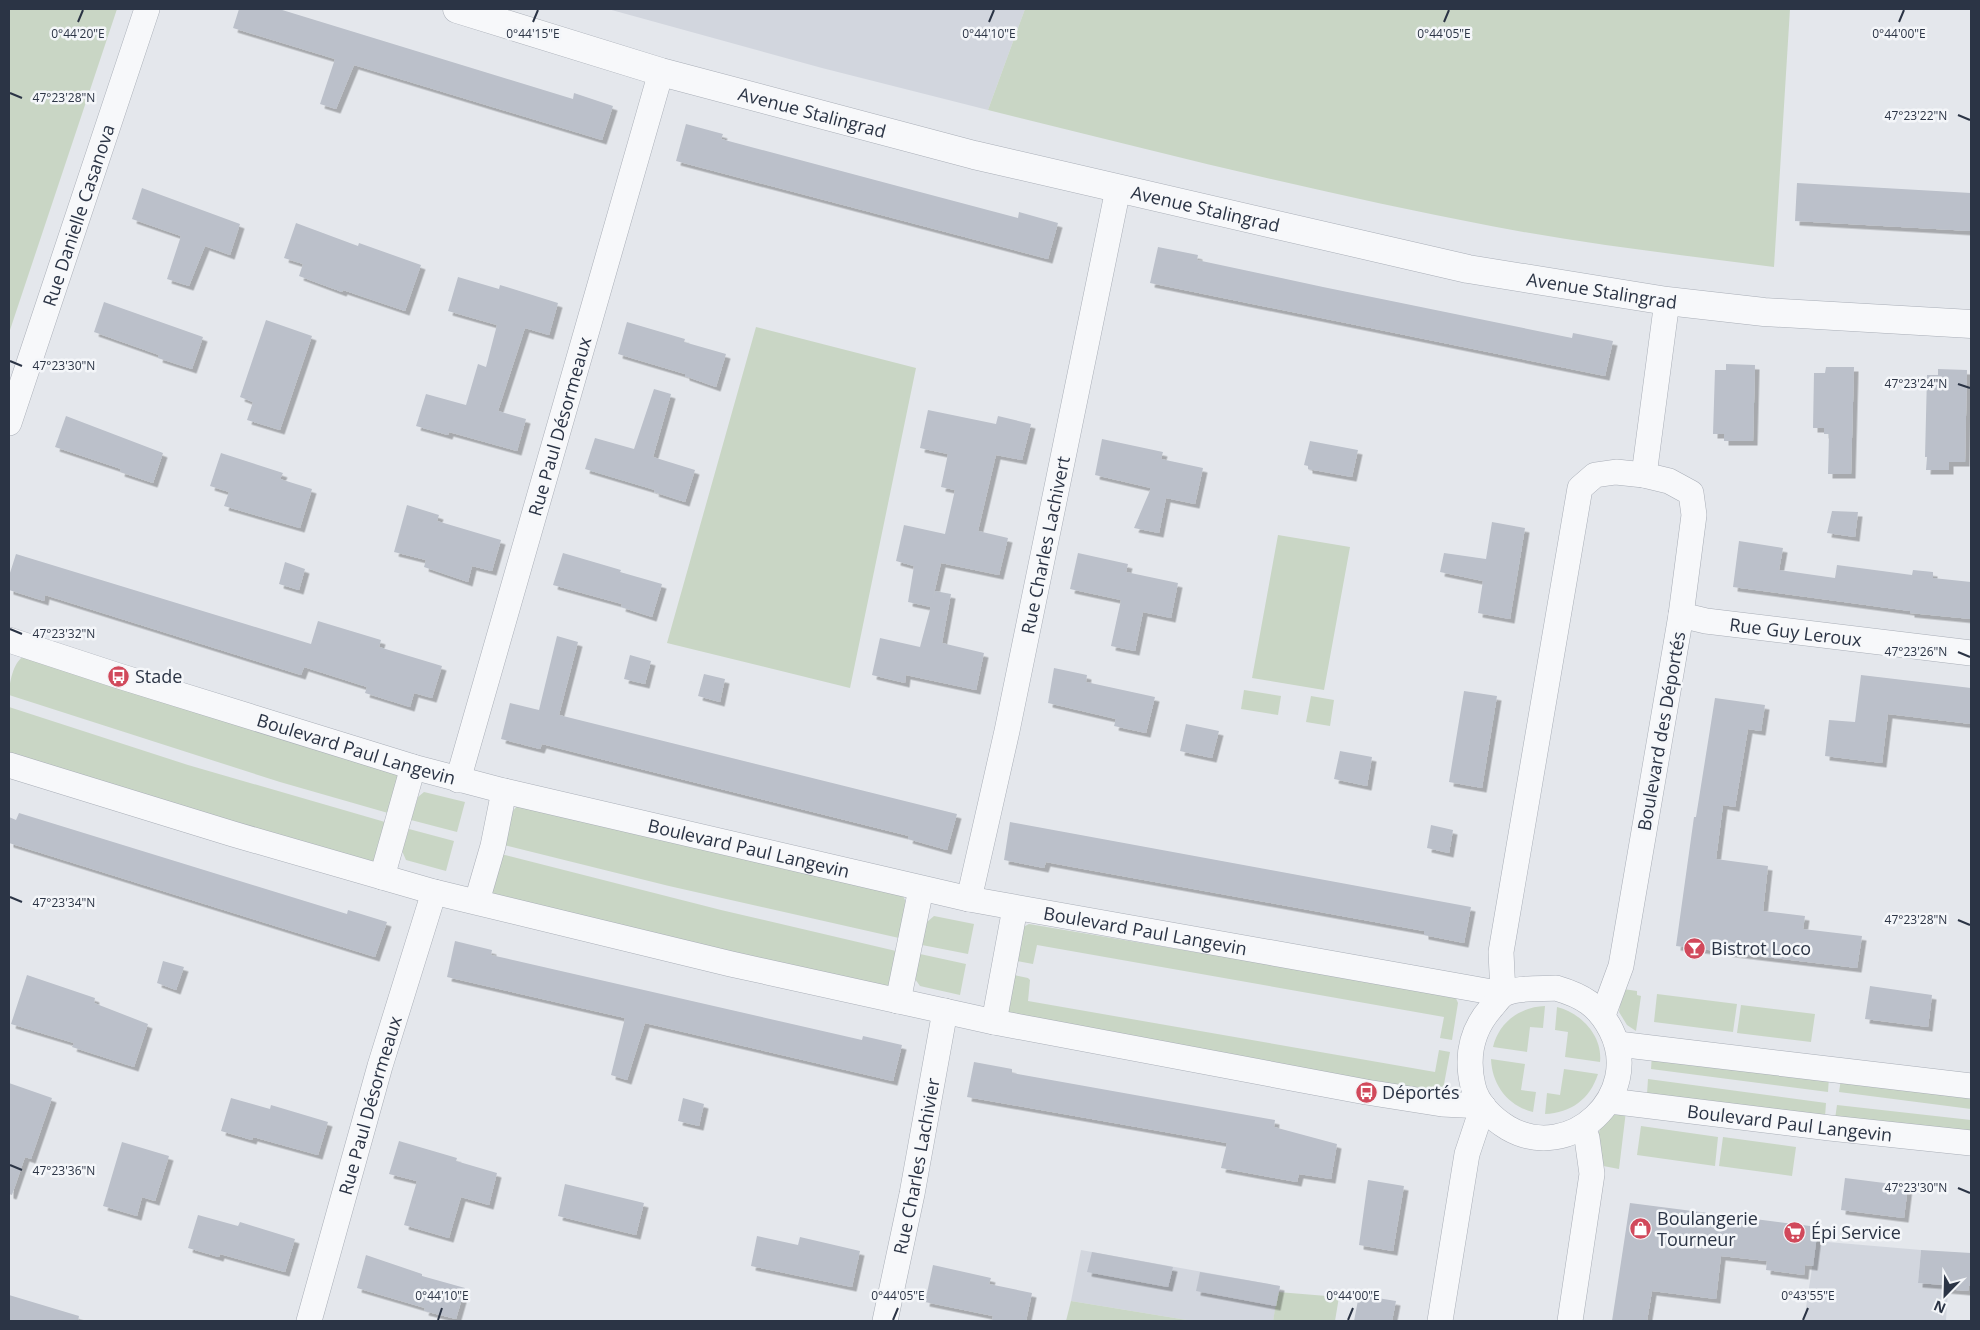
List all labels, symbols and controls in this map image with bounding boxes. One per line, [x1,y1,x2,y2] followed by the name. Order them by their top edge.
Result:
[51,25,105,42] text: 0°44'20"E
[506,25,560,42] text: 0°44'15"E
[962,25,1016,42] text: 0°44'10"E
[1417,25,1471,42] text: 0°44'05"E
[1872,25,1926,42] text: 0°44'00"E
[736,81,889,143] street label: Avenue Stalingrad
[33,89,95,106] text: 47°23'28"N
[1885,107,1947,124] text: 47°23'22"N
[37,121,120,309] street label: Rue Danielle Casanova
[1129,180,1282,237] street label: Avenue Stalingrad
[1525,267,1678,314] street label: Avenue Stalingrad
[522,333,597,519] street label: Rue Paul Désormeaux
[33,357,95,374] text: 47°23'30"N
[1885,375,1947,392] text: 47°23'24"N
[1015,454,1075,636] street label: Rue Charles Lachivert
[1728,612,1864,652] street label: Rue Guy Leroux
[33,625,95,642] text: 47°23'32"N
[1632,629,1690,833] street label: Boulevard des Déportés
[1885,643,1947,660] text: 47°23'26"N
[107,664,131,688] bus stop icon: Stade
[135,664,182,688] place label: Stade
[254,707,458,790] street label: Boulevard Paul Langevin
[646,813,852,883] street label: Boulevard Paul Langevin
[33,894,95,911] text: 47°23'34"N
[1042,900,1249,960] street label: Boulevard Paul Langevin
[1885,911,1947,928] text: 47°23'28"N
[1683,936,1707,960] bar icon: Bistrot Loco
[1711,936,1811,960] place label: Bistrot Loco
[333,1012,407,1198] street label: Rue Paul Désormeaux
[887,1075,945,1257] street label: Rue Charles Lachivier
[1354,1080,1378,1104] bus stop icon: Déportés
[1382,1080,1459,1104] place label: Déportés
[1686,1099,1893,1147] street label: Boulevard Paul Langevin
[33,1162,95,1179] text: 47°23'36"N
[1885,1179,1947,1196] text: 47°23'30"N
[1657,1206,1758,1251] place label: Boulangerie Tourneur
[1629,1216,1653,1240] shop icon: Boulangerie Tourneur
[1783,1220,1807,1244] supermarket icon: Épi Service
[1811,1220,1901,1244] place label: Épi Service
[1920,1270,1970,1320] north arrow
[415,1287,469,1304] text: 0°44'10"E
[871,1287,925,1304] text: 0°44'05"E
[1326,1287,1380,1304] text: 0°44'00"E
[1781,1287,1835,1304] text: 0°43'55"E
[1931,1296,1949,1318] text: N

